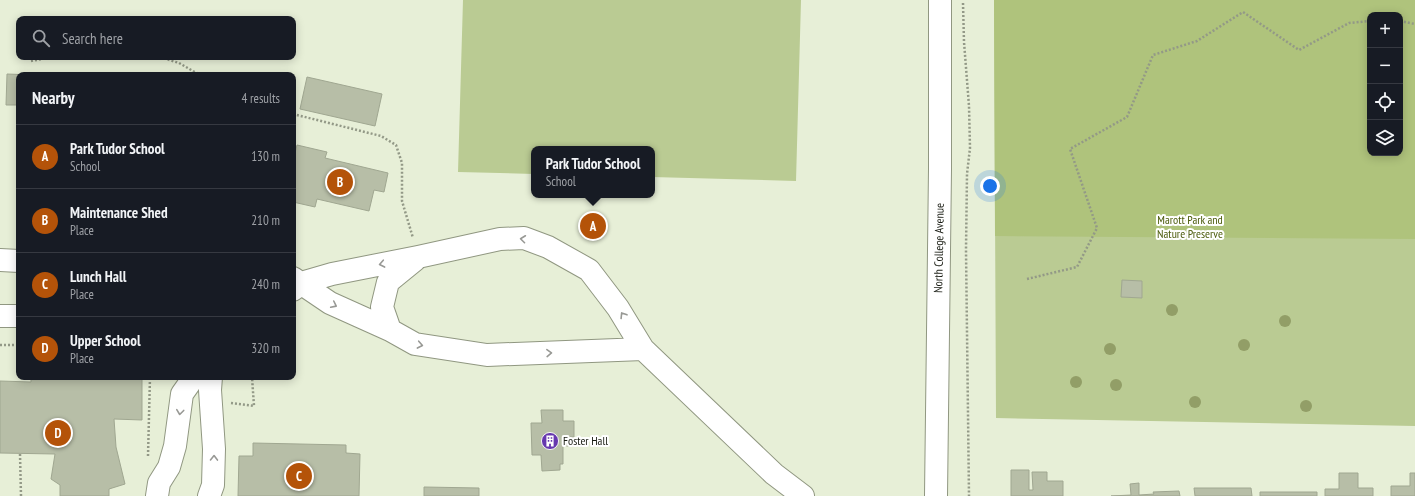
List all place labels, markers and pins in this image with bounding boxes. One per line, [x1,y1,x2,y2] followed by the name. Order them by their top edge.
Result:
[327,167,353,197] pin: B
[580,211,606,241] pin: A
[45,418,71,448] pin: D
[540,431,560,451] building icon: Foster Hall
[563,433,608,448] place label: Foster Hall
[286,461,312,491] pin: C

